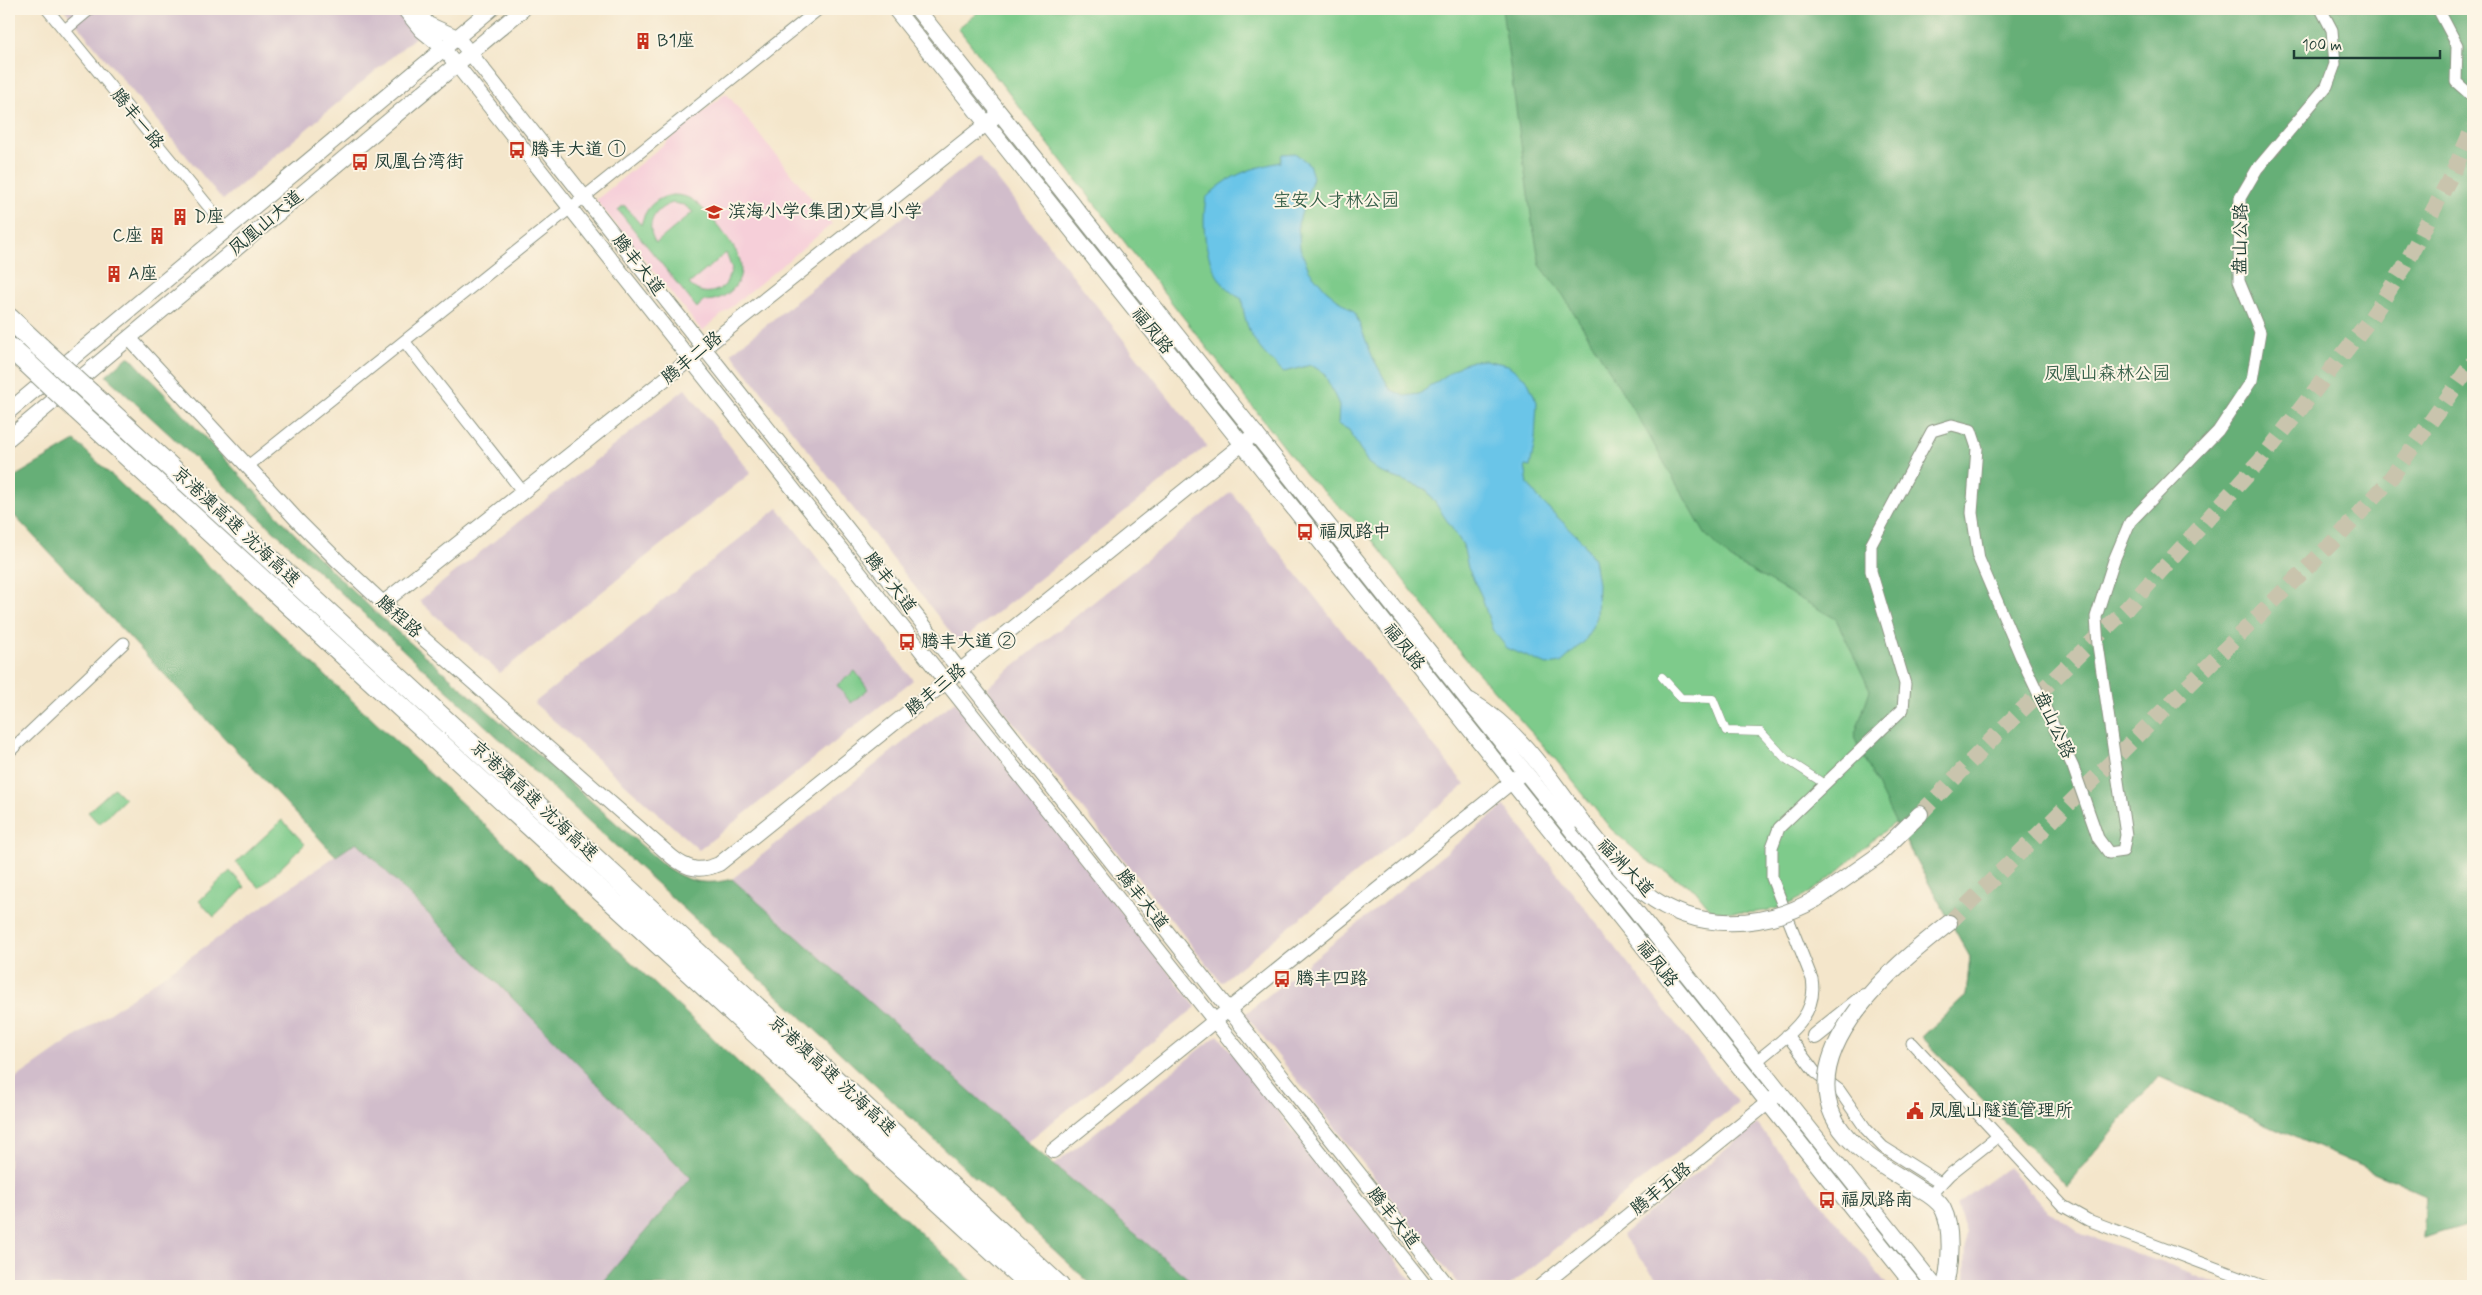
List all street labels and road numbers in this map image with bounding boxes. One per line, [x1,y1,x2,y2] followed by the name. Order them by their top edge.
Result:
[105,83,169,155] street label: 腾丰一路
[224,185,308,261] street label: 凤凰山大道
[2228,203,2254,275] street label: 盘山公路
[606,229,670,301] street label: 腾丰大道
[1126,302,1178,360] street label: 福凤路
[656,326,728,390] street label: 腾丰二路
[167,461,305,593] street label: 京港澳高速 沈海高速
[858,547,922,619] street label: 腾丰大道
[371,590,427,644] street label: 腾程路
[1378,618,1430,676] street label: 福凤路
[900,658,972,722] street label: 腾丰三路
[2028,687,2080,763] street label: 盘山公路
[465,735,603,867] street label: 京港澳高速 沈海高速
[1591,834,1659,902] street label: 福洲大道
[1110,864,1174,936] street label: 腾丰大道
[1631,935,1683,993] street label: 福凤路
[763,1010,901,1142] street label: 京港澳高速 沈海高速
[1625,1157,1697,1221] street label: 腾丰五路
[1361,1182,1425,1254] street label: 腾丰大道

